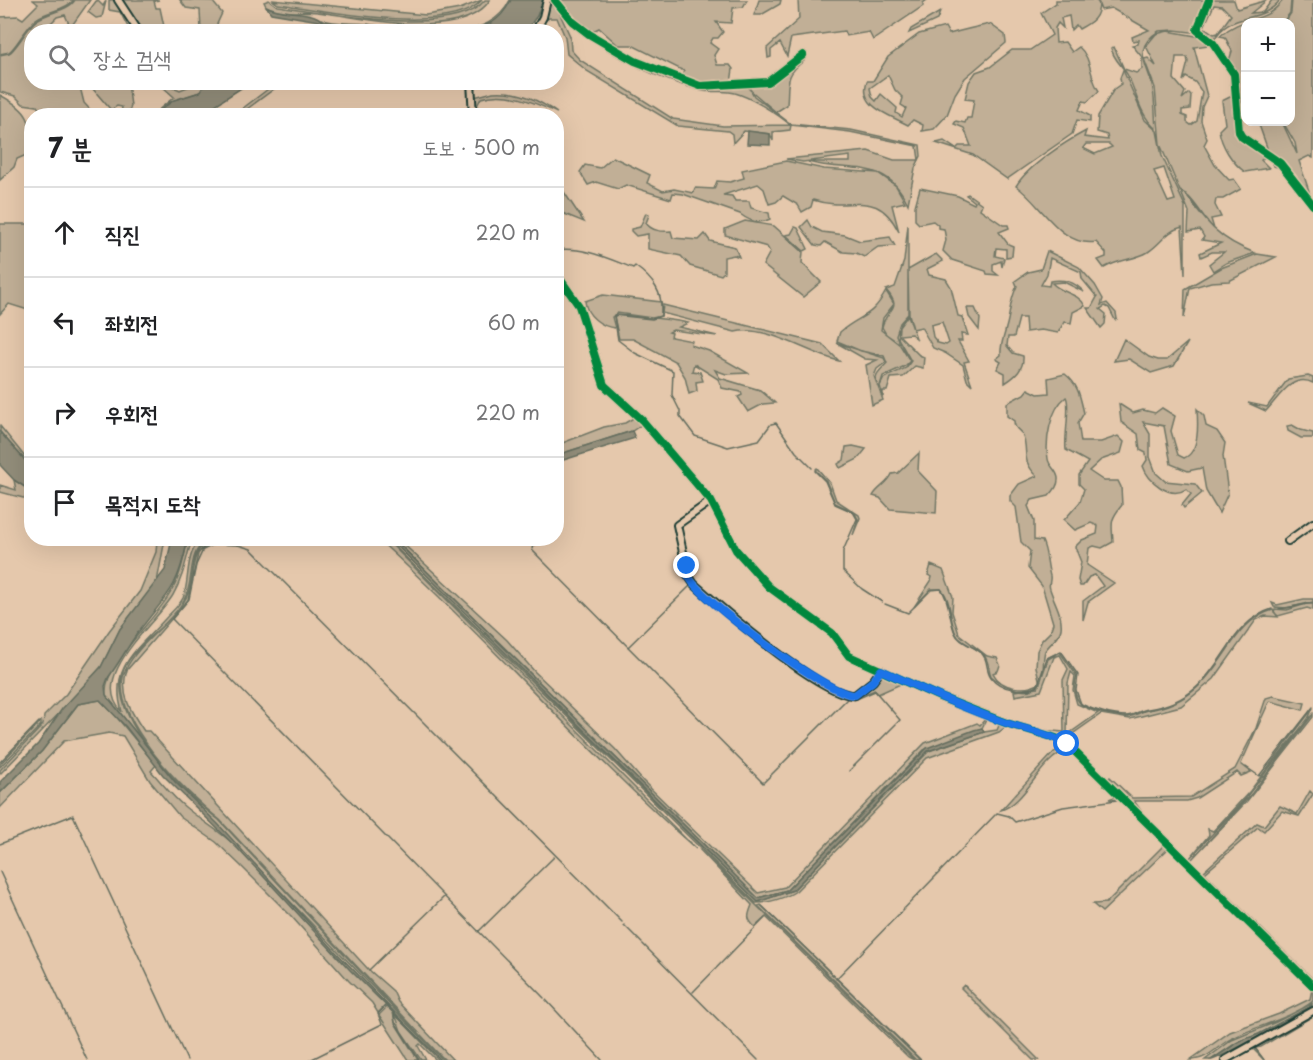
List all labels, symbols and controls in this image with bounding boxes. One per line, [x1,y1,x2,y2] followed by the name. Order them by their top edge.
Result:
[1241,18,1295,126] map controls
[1241,18,1295,72] button: +
[24,24,564,90] search box
[45,41,78,74] icon: search
[93,41,171,74] text: 장소 검색
[1241,72,1295,126] button: −
[48,128,92,167] text: 7 분
[422,132,540,162] text: 도보 · 500 m
[48,216,81,249] icon: ahead
[105,216,140,249] text: 직진
[476,217,540,247] text: 220 m
[48,306,81,339] icon: left
[105,306,158,339] text: 좌회전
[488,307,540,337] text: 60 m
[48,396,81,429] icon: right
[105,396,158,429] text: 우회전
[476,397,540,427] text: 220 m
[48,486,81,519] icon: arrive
[105,486,201,519] text: 목적지 도착
[673,552,699,578] route end
[1053,730,1079,756] route start

